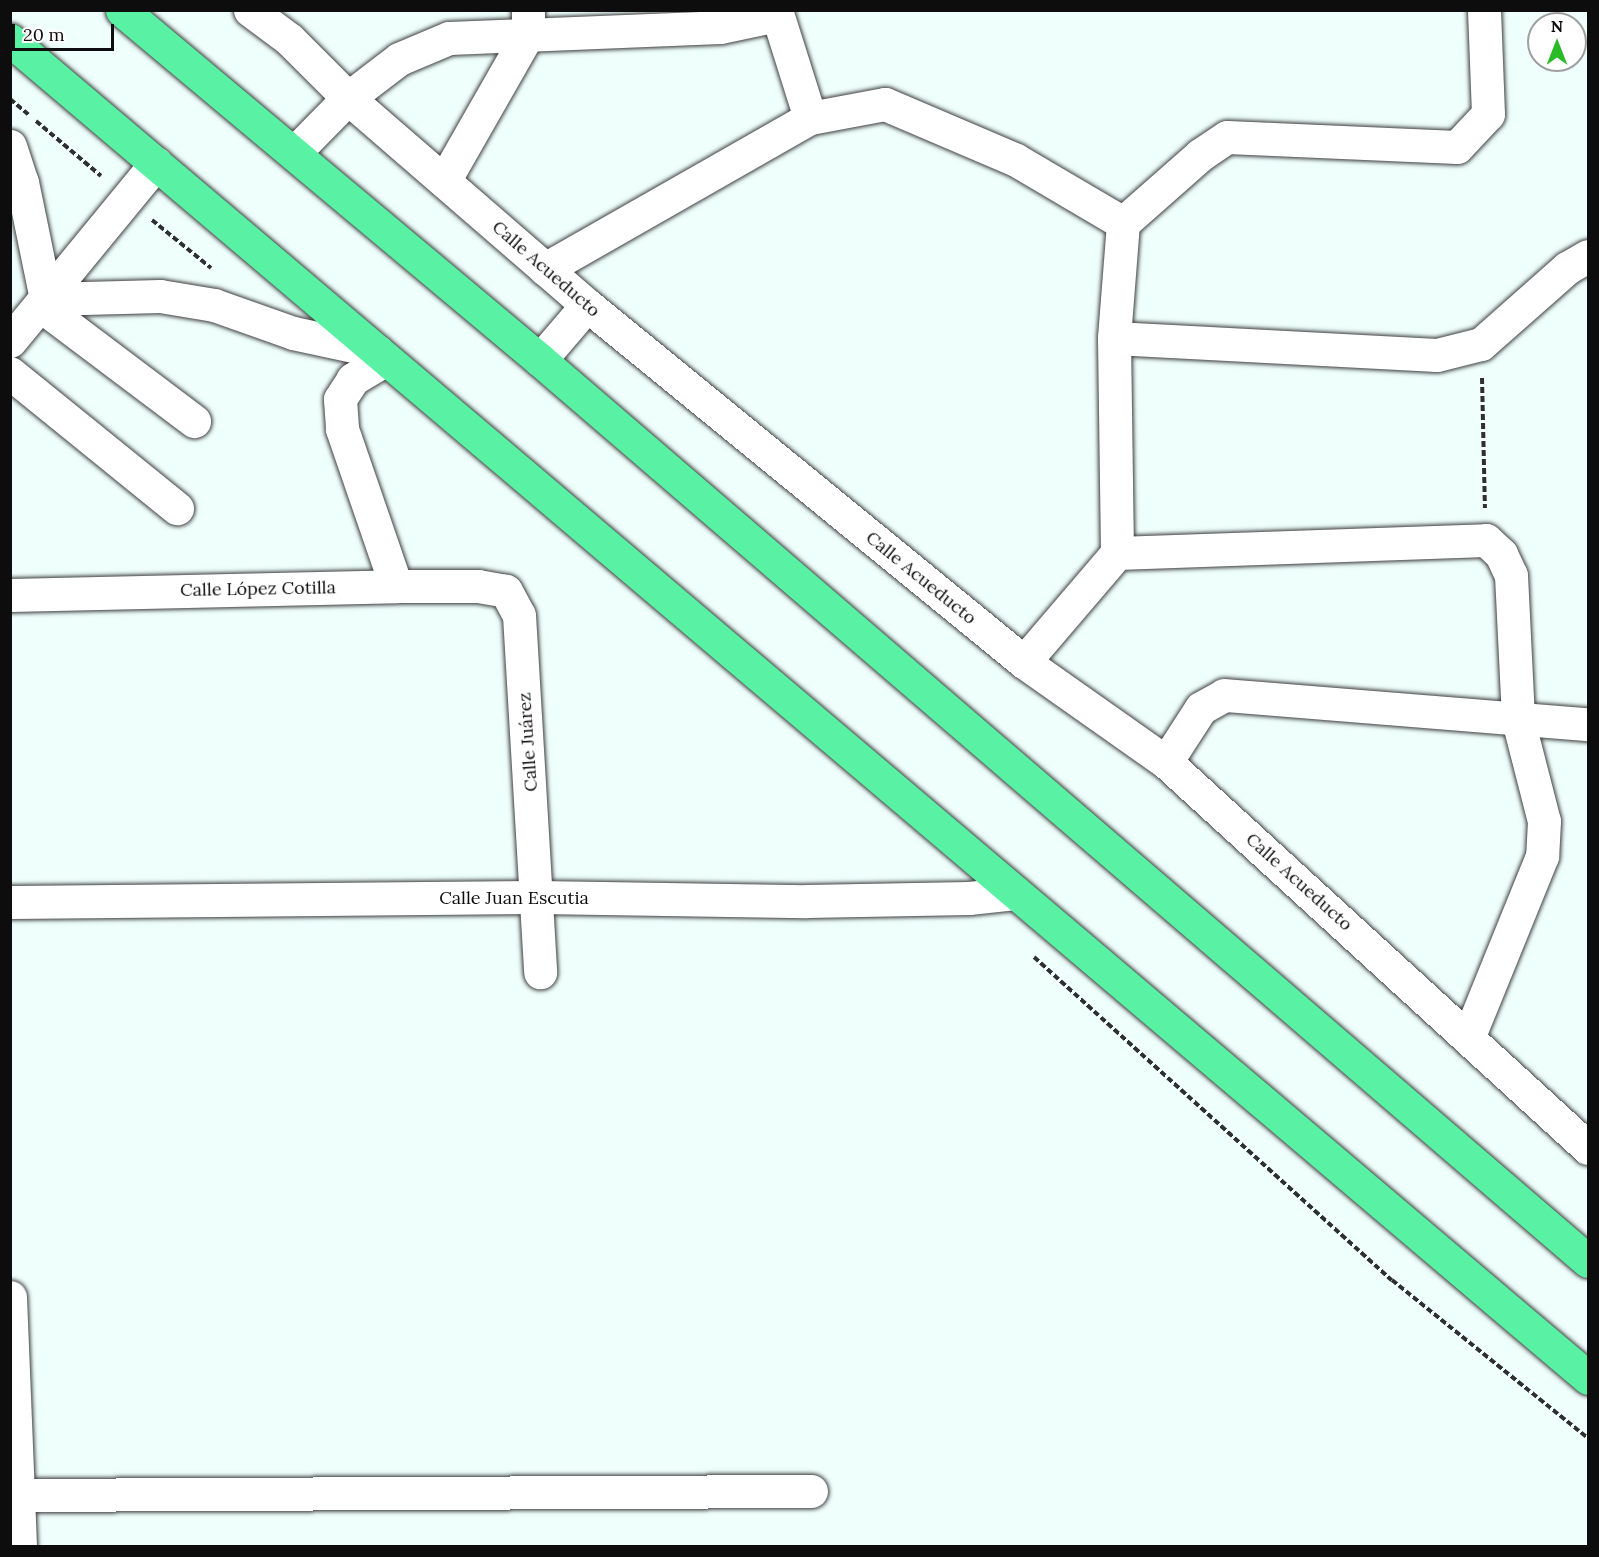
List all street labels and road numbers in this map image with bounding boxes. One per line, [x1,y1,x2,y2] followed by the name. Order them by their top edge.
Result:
[488,216,604,322] street label: Calle Acueducto
[861,527,981,629] street label: Calle Acueducto
[180,577,336,601] street label: Calle López Cotilla
[514,692,542,792] street label: Calle Juárez
[1241,829,1357,935] street label: Calle Acueducto
[439,887,589,909] street label: Calle Juan Escutia

